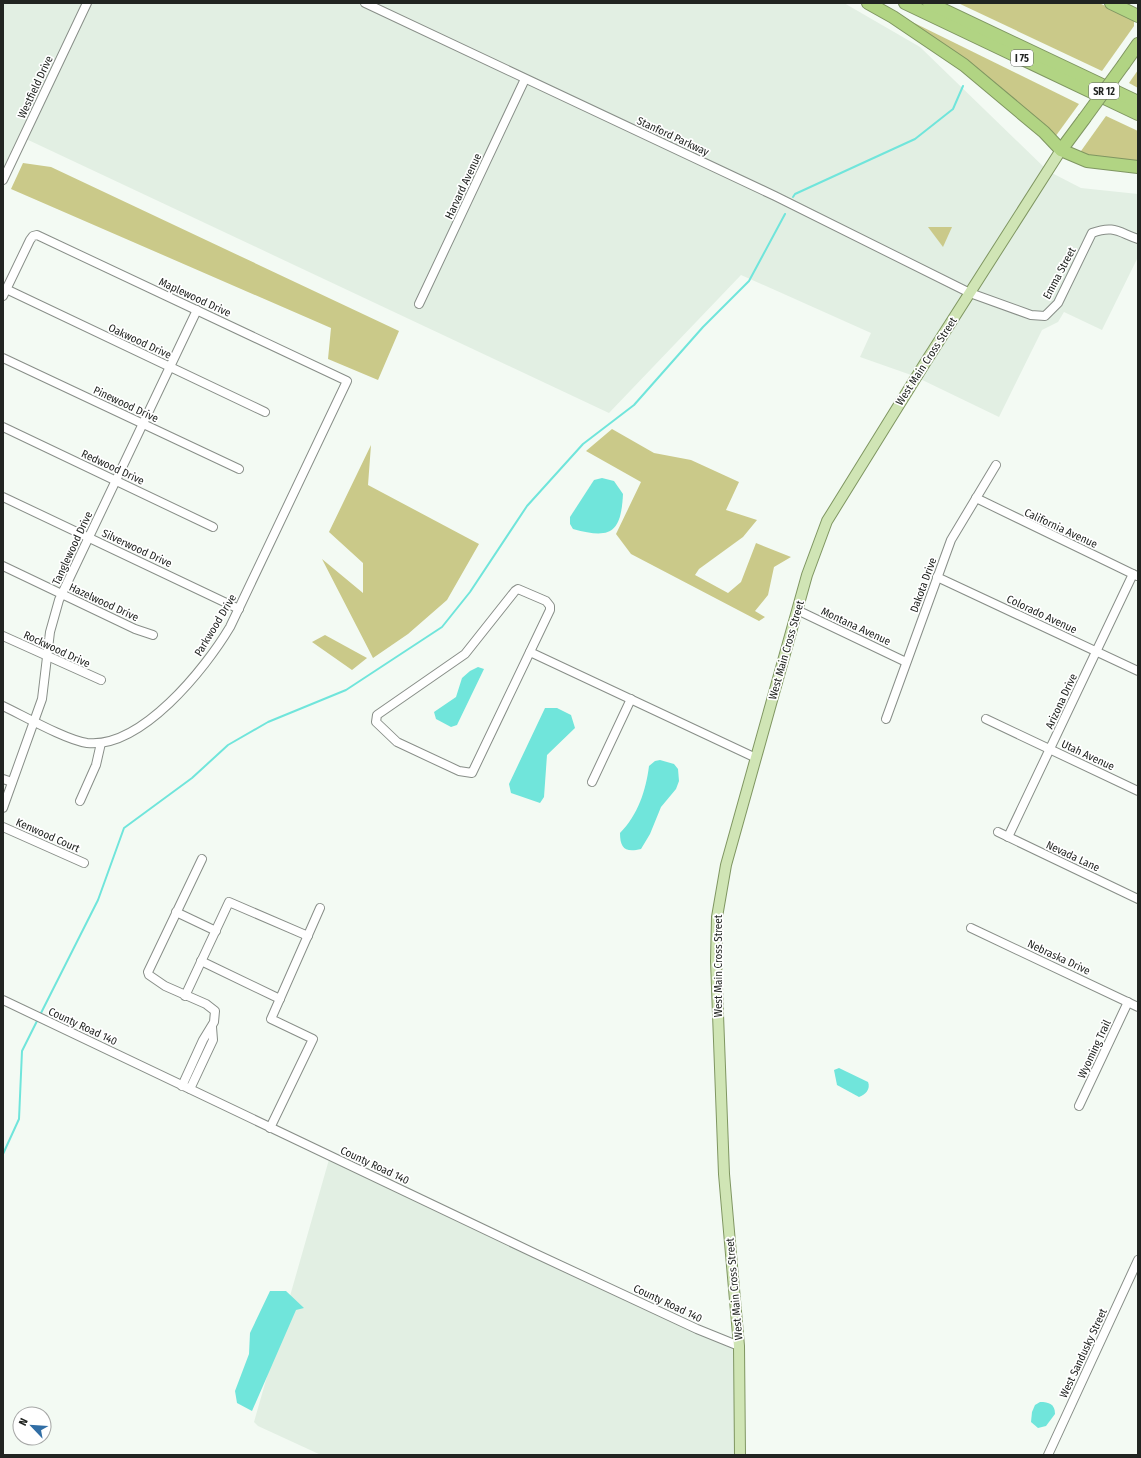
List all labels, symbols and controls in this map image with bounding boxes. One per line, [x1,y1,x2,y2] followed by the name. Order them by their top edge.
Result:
[1011,50,1033,66] road number: I 75
[15,54,56,121] street label: Westfield Drive
[1089,83,1119,99] road number: SR 12
[635,114,711,159] street label: Stanford Parkway
[443,151,484,221] street label: Harvard Avenue
[1040,245,1079,301] street label: Emma Street
[157,275,233,320] street label: Maplewood Drive
[893,314,960,408] street label: West Main Cross Street
[106,321,173,362] street label: Oakwood Drive
[91,384,160,425] street label: Pinewood Drive
[79,447,146,488] street label: Redwood Drive
[1022,506,1099,551] street label: California Avenue
[50,509,95,587] street label: Tanglewood Drive
[100,527,174,570] street label: Silverwood Drive
[908,556,939,614] street label: Dakota Drive
[67,581,141,624] street label: Hazelwood Drive
[192,592,239,659] street label: Parkwood Drive
[1005,593,1079,636] street label: Colorado Avenue
[766,599,807,701] street label: West Main Cross Street
[819,605,893,648] street label: Montana Avenue
[21,628,92,671] street label: Rockwood Drive
[1043,671,1080,731] street label: Arizona Drive
[1059,738,1116,773] street label: Utah Avenue
[14,816,82,855] street label: Kenwood Court
[1044,838,1102,874] street label: Nevada Lane
[712,914,725,1017] street label: West Main Cross Street
[1025,937,1092,978] street label: Nebraska Drive
[46,1005,120,1048] street label: County Road 140
[1075,1018,1114,1081] street label: Wyoming Trail
[338,1144,412,1187] street label: County Road 140
[724,1237,745,1341] street label: West Main Cross Street
[631,1282,705,1325] street label: County Road 140
[1057,1306,1110,1400] street label: West Sandusky Street
[12,1406,52,1446] north arrow
[16,1416,31,1428] text: N

